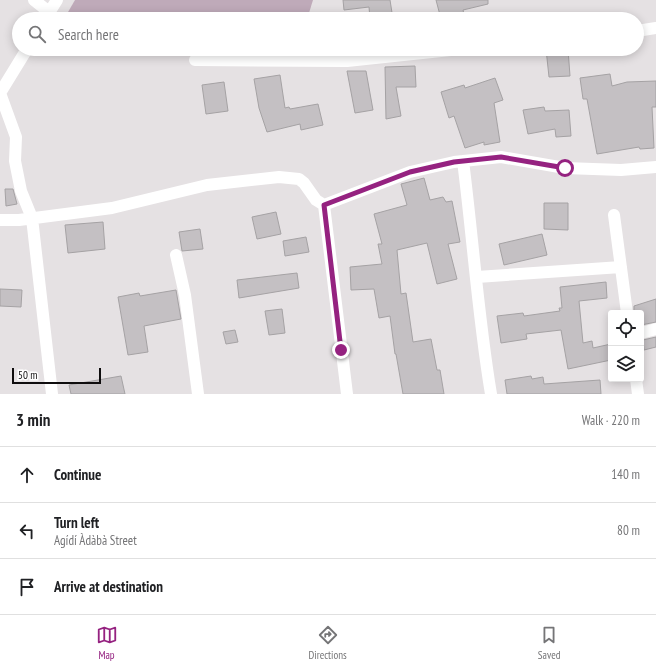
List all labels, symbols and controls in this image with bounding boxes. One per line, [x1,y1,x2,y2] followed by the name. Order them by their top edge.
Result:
[12,12,644,56] search box
[26,23,48,45] icon: search
[58,25,119,44] text: Search here
[556,159,574,177] route start
[608,310,644,382] map controls
[608,310,644,346] button: locate
[332,341,350,359] route end
[608,346,644,382] button: layers
[12,366,101,385] scale bar
[18,368,37,382] text: 50 m
[16,409,50,431] text: 3 min
[582,412,640,429] text: Walk · 220 m
[16,464,38,486] icon: ahead
[54,465,101,484] text: Continue
[611,466,640,483] text: 140 m
[54,513,99,532] text: Turn left
[16,520,38,542] icon: left
[617,522,640,539] text: 80 m
[54,532,137,549] text: Agídí Àdàbà Street
[16,576,38,598] icon: arrive
[54,577,163,596] text: Arrive at destination
[96,624,118,662] tab: Map
[309,624,347,662] tab: Directions
[538,624,560,662] tab: Saved

